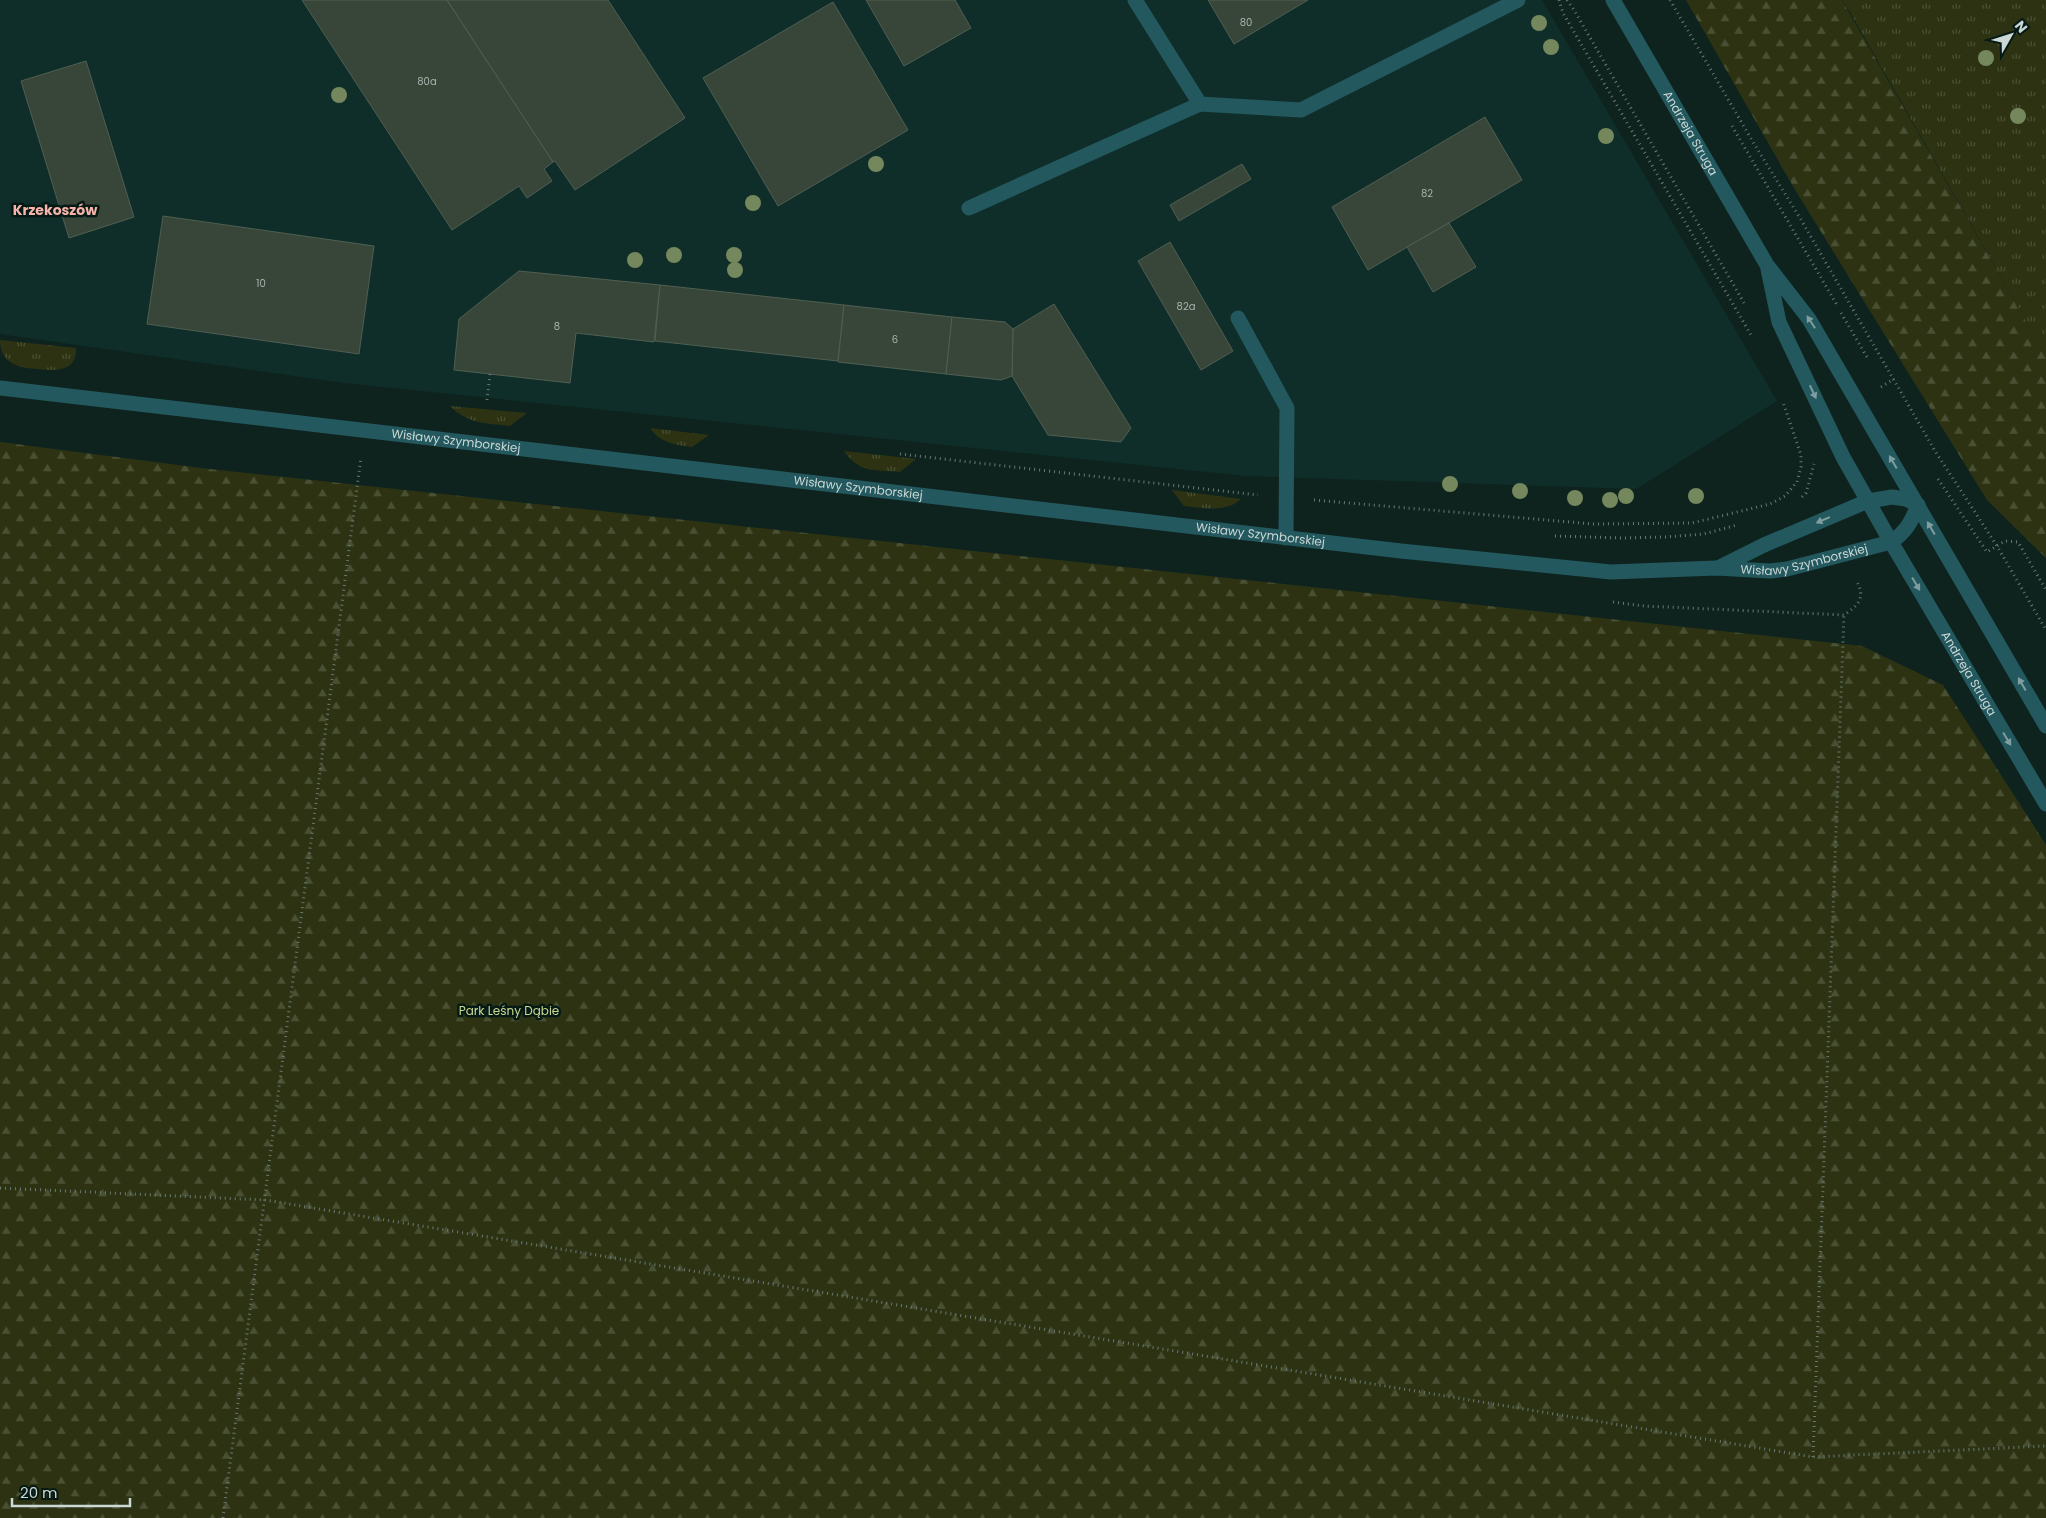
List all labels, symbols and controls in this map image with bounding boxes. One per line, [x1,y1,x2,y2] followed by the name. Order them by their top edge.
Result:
[1986,10,2036,60] north arrow
[1240,15,1252,30] house number: 80
[2010,16,2032,37] text: N
[417,74,437,89] house number: 80a
[1659,87,1722,178] street label: Andrzeja Struga
[1421,186,1433,201] house number: 82
[13,200,98,220] district label: Krzekoszów
[256,276,266,291] house number: 10
[1177,299,1195,314] house number: 82a
[1806,316,1816,329] one-way arrow
[554,319,560,334] house number: 8
[892,332,898,347] house number: 6
[1809,385,1817,400] one-way arrow
[391,425,521,456] street label: Wisławy Szymborskiej
[1889,456,1898,469] one-way arrow
[793,471,924,503] street label: Wisławy Szymborskiej
[1816,517,1830,525] one-way arrow
[1195,518,1326,550] street label: Wisławy Szymborskiej
[1927,521,1936,534] one-way arrow
[1740,539,1869,579] street label: Wisławy Szymborskiej
[1911,577,1920,590] one-way arrow
[1938,628,2001,719] street label: Andrzeja Struga
[2017,677,2026,690] one-way arrow
[2003,731,2011,746] one-way arrow
[459,1002,559,1019] park label: Park Leśny Dąbie
[12,1476,130,1508] scale bar
[20,1482,58,1503] text: 20 m

